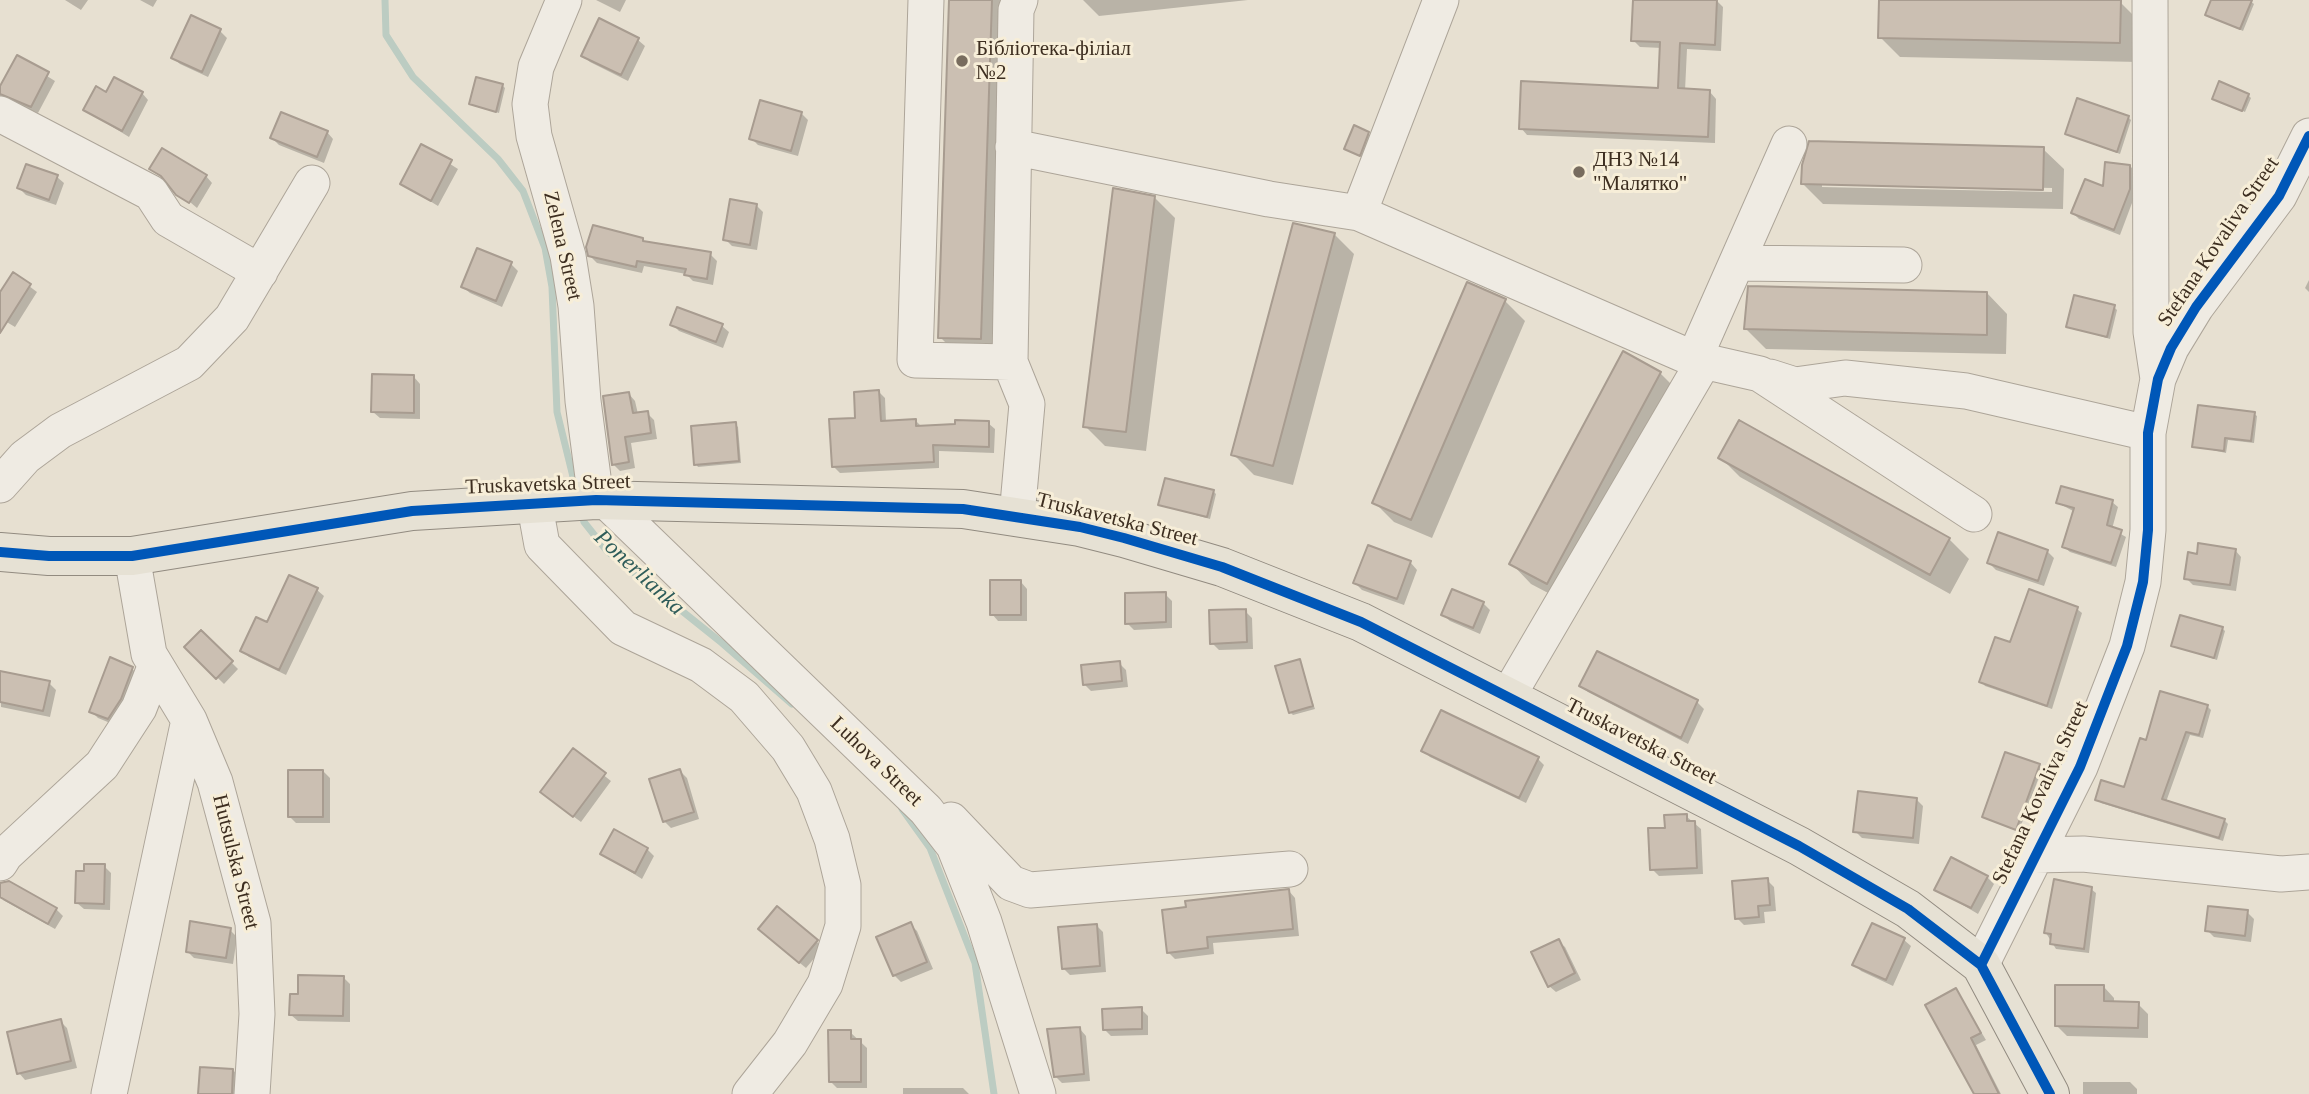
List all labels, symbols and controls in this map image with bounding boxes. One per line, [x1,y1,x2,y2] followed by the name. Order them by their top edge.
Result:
[976,36,1131,86] place label: Бібліотека-філіал №2
[954,53,970,69] marker: Бібліотека-філіал №2
[1593,147,1687,197] place label: ДНЗ №14 "Малятко"
[2153,152,2285,332] street label: Stefana Kovaliva Street
[1571,164,1587,180] marker: ДНЗ №14 "Малятко"
[537,189,587,303] street label: Zelena Street
[465,470,631,500] street label: Truskavetska Street
[1034,488,1200,552] street label: Truskavetska Street
[588,524,690,622] water label: Ponerlianka
[1562,693,1720,791] street label: Truskavetska Street
[1987,697,2095,889] street label: Stefana Kovaliva Street
[825,712,927,812] street label: Luhova Street
[206,792,264,932] street label: Hutsulska Street

